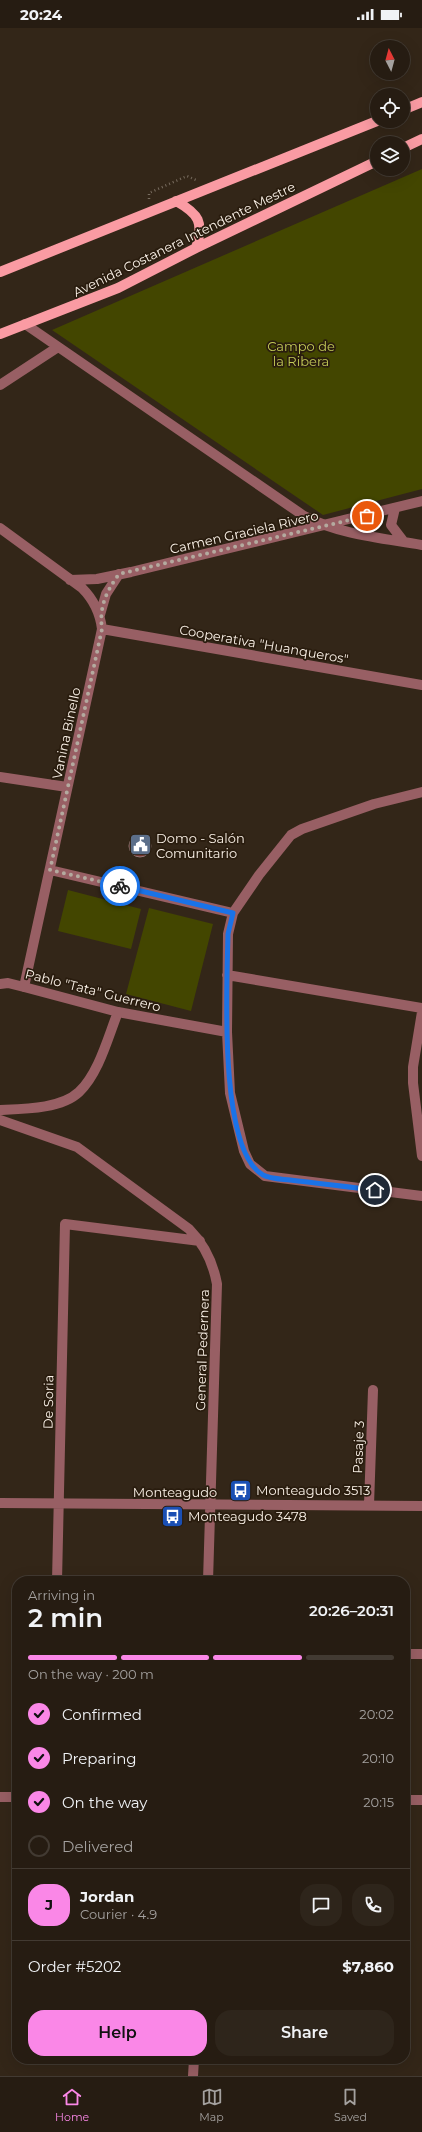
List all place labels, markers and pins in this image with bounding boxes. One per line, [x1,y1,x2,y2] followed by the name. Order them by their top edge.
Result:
[350,499,384,533] pin
[156,830,245,861] place label: Domo - Salón Comunitario
[127,832,153,858] public building icon: Domo - Salón Comunitario
[358,1173,392,1207] pin
[227,1477,253,1503] bus stop icon: Monteagudo 3513
[256,1482,370,1498] place label: Monteagudo 3513
[159,1503,185,1529] bus stop icon: Monteagudo 3478
[188,1508,307,1524] place label: Monteagudo 3478

